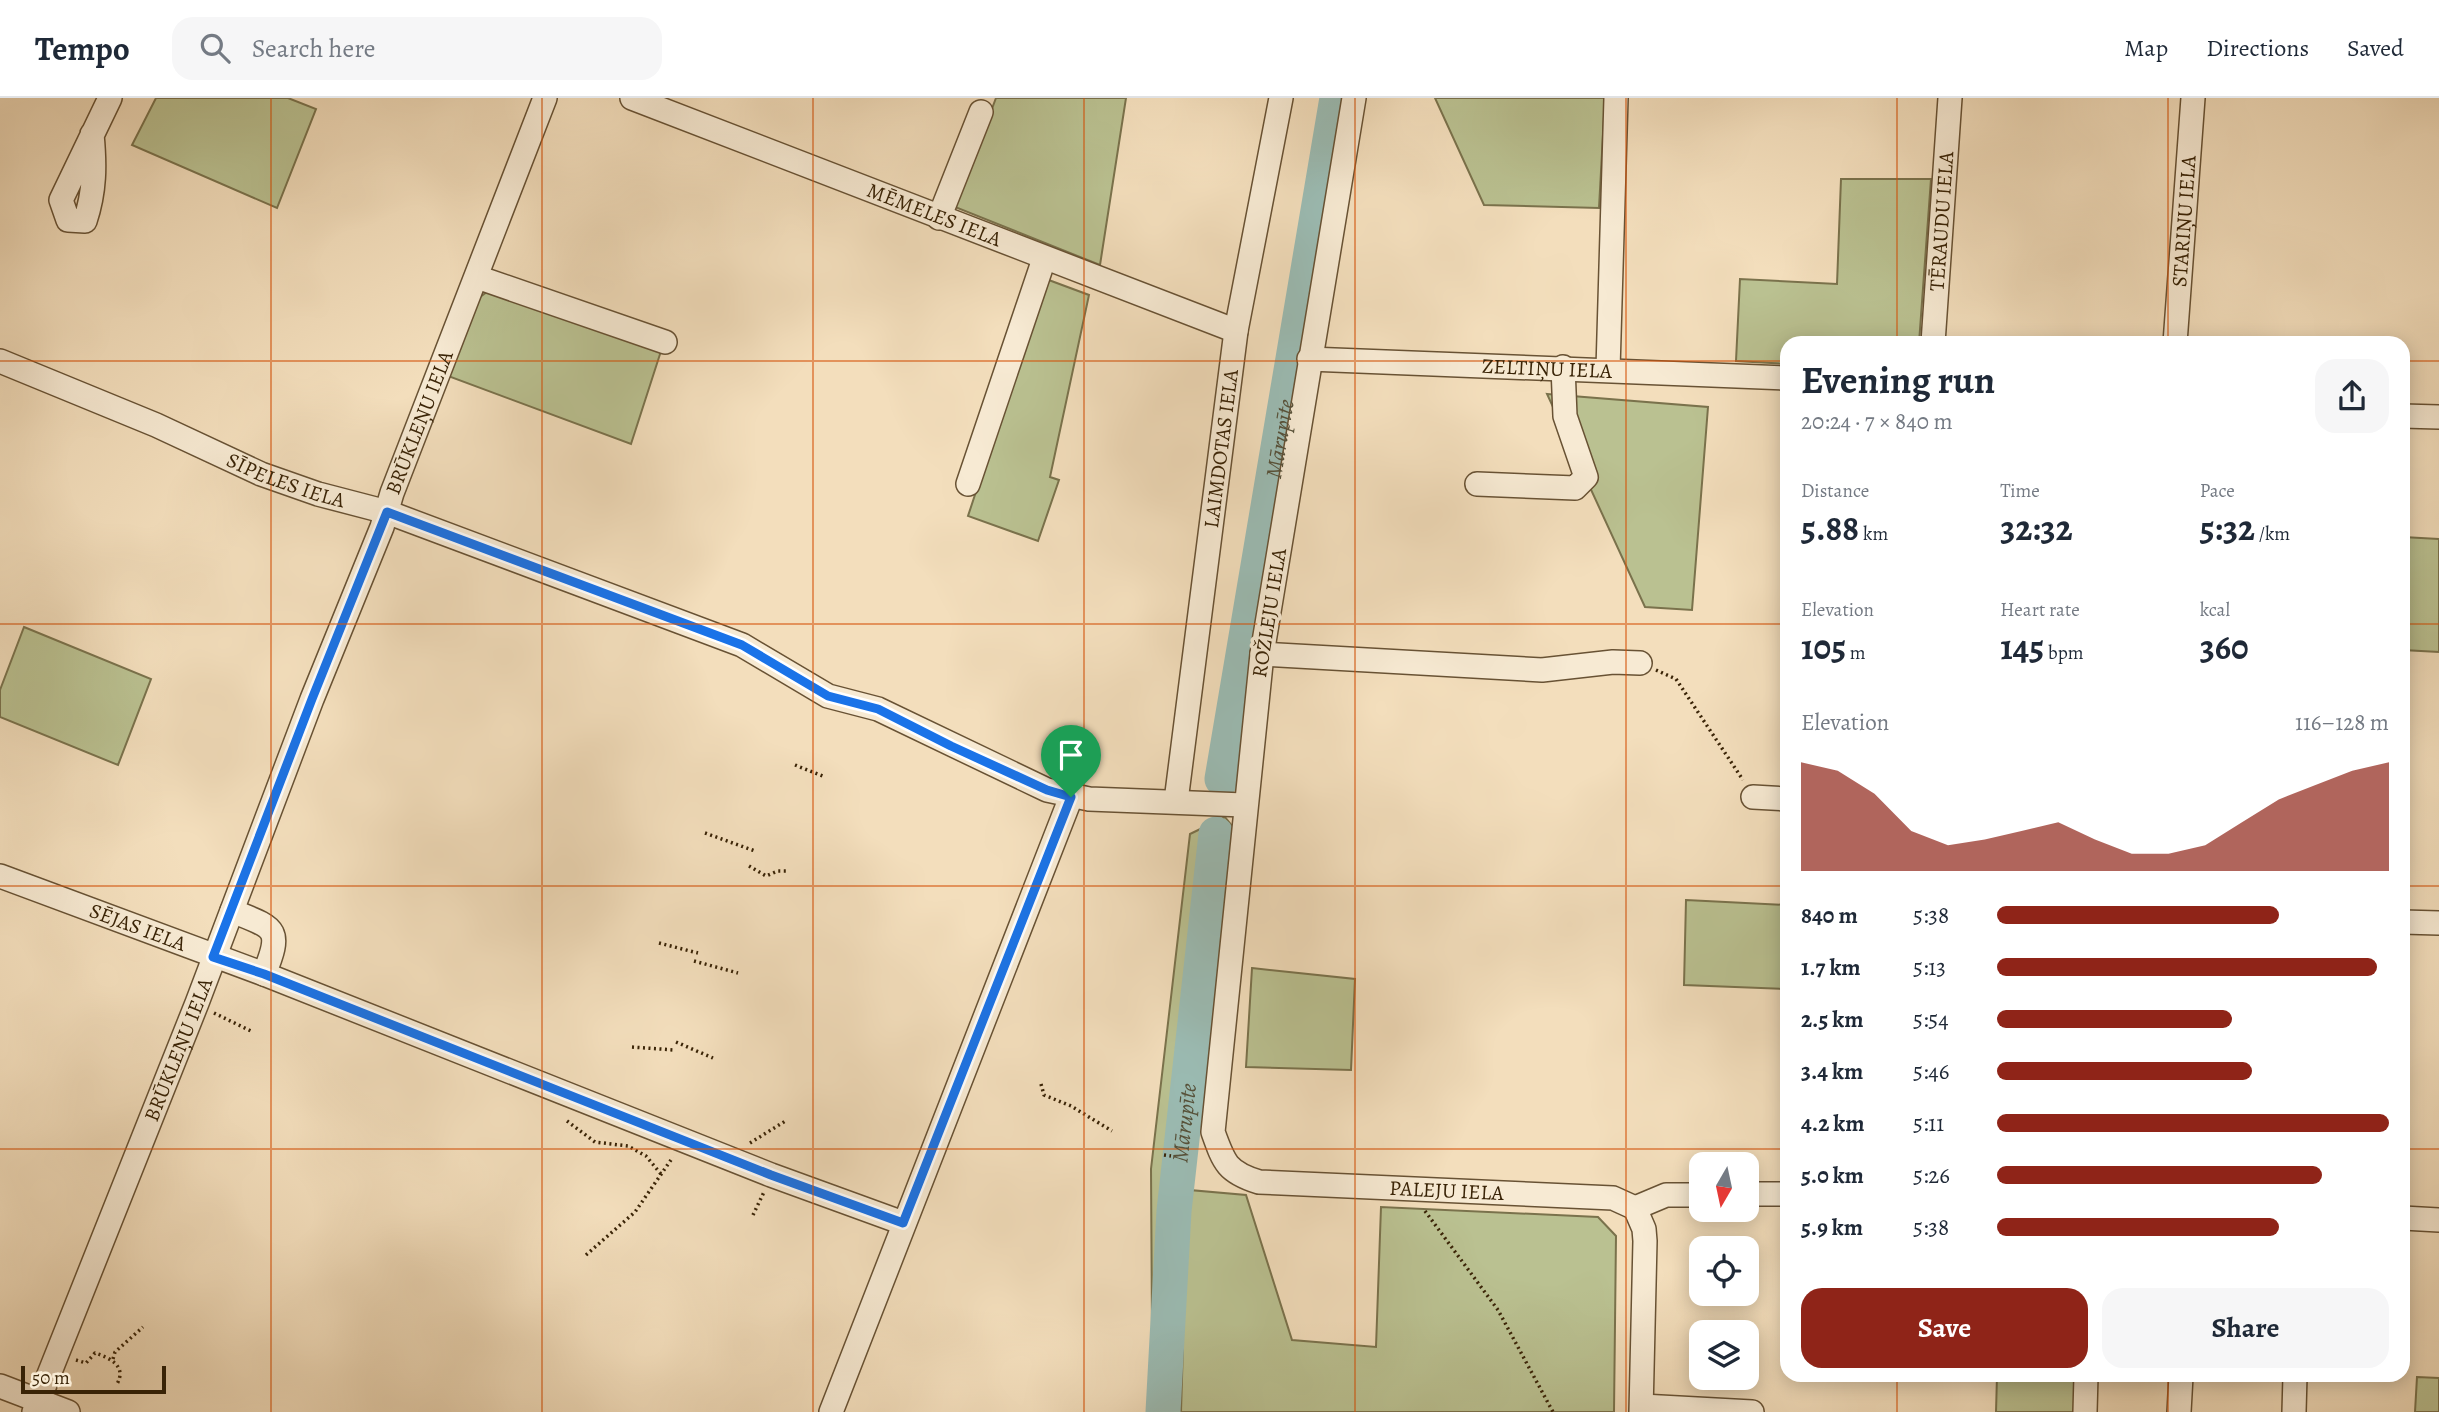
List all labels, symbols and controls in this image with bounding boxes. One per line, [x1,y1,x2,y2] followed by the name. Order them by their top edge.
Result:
[172,17,662,80] search box
[35,26,130,71] text: Tempo
[196,29,234,67] icon: search
[252,31,375,66] text: Search here
[2124,32,2168,64] text: Map
[2206,32,2309,64] text: Directions
[2347,32,2404,64] text: Saved
[1923,150,1960,292] street label: TĒRAUDU IELA
[2165,154,2203,288] street label: STARIŅU IELA
[863,176,1006,253] street label: MĒMELES IELA
[379,346,460,499] street label: BRŪKLEŅU IELA
[1481,352,1613,385] street label: ZELTIŅU IELA
[1801,354,1995,406] text: Evening run
[2315,359,2389,433] button: share
[1197,367,1245,530] street label: LAIMDOTAS IELA
[1258,397,1301,481] water label: Mārupīte
[1801,406,1953,437] text: 20:24 · 7 × 840 m
[222,446,349,515] street label: SĪPELES IELA
[1801,478,1869,504] text: Distance
[2000,478,2040,504] text: Time
[2200,478,2235,504] text: Pace
[1801,504,1859,552] text: 5.88
[2000,504,2073,552] text: 32:32
[2200,504,2255,552] text: 5:32
[1859,521,1888,547] text: km
[2255,521,2290,547] text: /km
[1245,546,1293,680] street label: ROŽLEJU IELA
[1801,597,1874,623] text: Elevation
[2000,597,2080,623] text: Heart rate
[2200,597,2230,623] text: kcal
[1801,623,1846,671] text: 105
[2000,623,2044,671] text: 145
[2200,623,2249,671] text: 360
[1846,640,1866,666] text: m
[2044,640,2084,666] text: bpm
[1801,707,1889,738] text: Elevation
[2295,707,2389,738] text: 116–128 m
[1041,725,1101,797] pin
[1052,736,1090,774] icon: arrive
[85,896,191,958] street label: SĒJAS IELA
[1801,900,1858,931] text: 840 m
[1913,900,1949,931] text: 5:38
[1801,952,1861,983] text: 1.7 km
[1913,952,1946,983] text: 5:13
[137,973,219,1126] street label: BRŪKLEŅU IELA
[1801,1004,1863,1035] text: 2.5 km
[1913,1004,1949,1035] text: 5:54
[1801,1056,1863,1087] text: 3.4 km
[1913,1056,1949,1087] text: 5:46
[1164,1082,1204,1164] water label: Mārupīte
[1801,1108,1864,1139] text: 4.2 km
[1913,1108,1944,1139] text: 5:11
[1689,1152,1759,1222] north arrow
[1689,1152,1759,1390] map controls
[1801,1160,1864,1191] text: 5.0 km
[1913,1160,1950,1191] text: 5:26
[1389,1174,1505,1207] street label: PALEJU IELA
[1801,1212,1863,1243] text: 5.9 km
[1913,1212,1949,1243] text: 5:38
[1689,1236,1759,1306] button: locate
[1801,1288,2088,1368] button: Save
[2102,1288,2389,1368] button: Share
[1689,1320,1759,1390] button: layers
[21,1363,166,1395] scale bar
[32,1365,70,1391] text: 50 m

